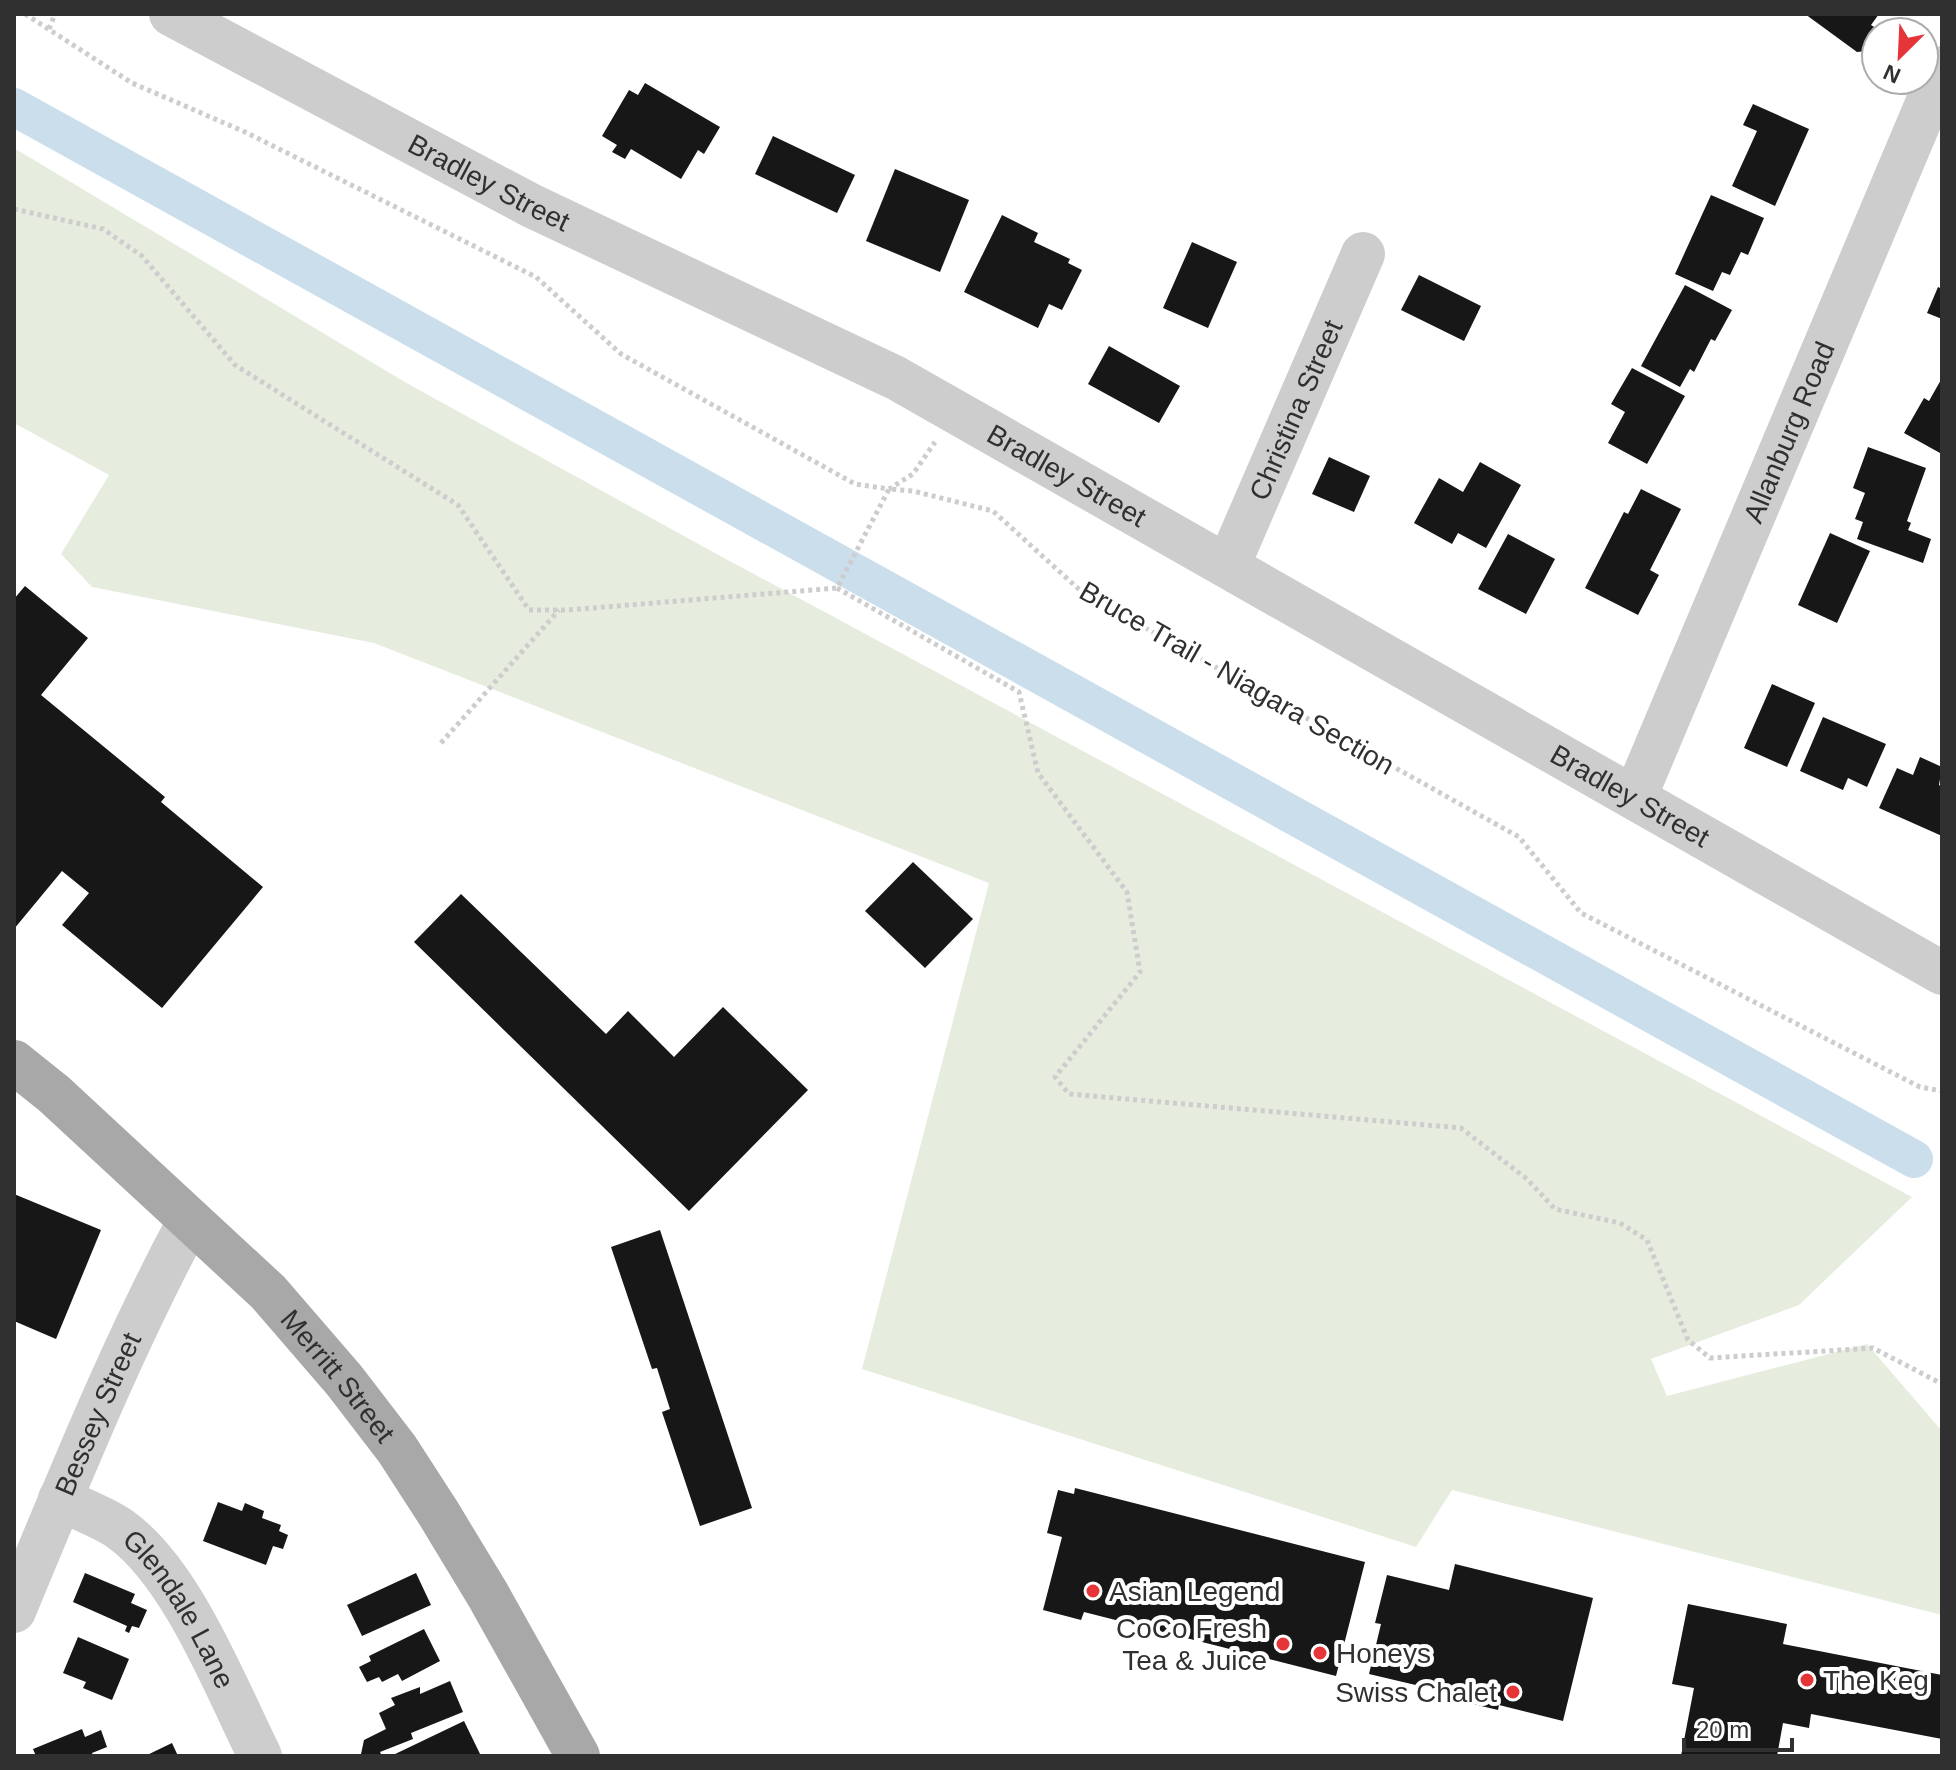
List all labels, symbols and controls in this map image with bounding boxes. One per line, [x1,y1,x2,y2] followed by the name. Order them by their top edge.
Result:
[1860,16,1940,96] north arrow
[1880,59,1904,88] text: N
[403,128,575,237] street label: Bradley Street
[1243,315,1348,505] street label: Christina Street
[1737,337,1840,527] street label: Allanburg Road
[982,418,1152,533] street label: Bradley Street
[1074,575,1400,781] street label: Bruce Trail - Niagara Section
[1545,738,1715,853] street label: Bradley Street
[275,1303,401,1448] street label: Merritt Street
[48,1328,147,1500] street label: Bessey Street
[117,1523,241,1693] street label: Glendale Lane
[1109,1576,1280,1607] place label: Asian Legend
[1084,1582,1102,1600] marker: Asian Legend
[1116,1613,1267,1676] place label: CoCo Fresh Tea & Juice
[1274,1635,1292,1653] marker: CoCo Fresh Tea & Juice
[1336,1638,1431,1669] place label: Honeys
[1311,1644,1329,1662] marker: Honeys
[1823,1665,1929,1696] place label: The Keg
[1798,1671,1816,1689] marker: The Keg
[1335,1677,1497,1708] place label: Swiss Chalet
[1504,1683,1522,1701] marker: Swiss Chalet
[1684,1702,1792,1752] scale bar
[1696,1716,1749,1743] text: 20 m

